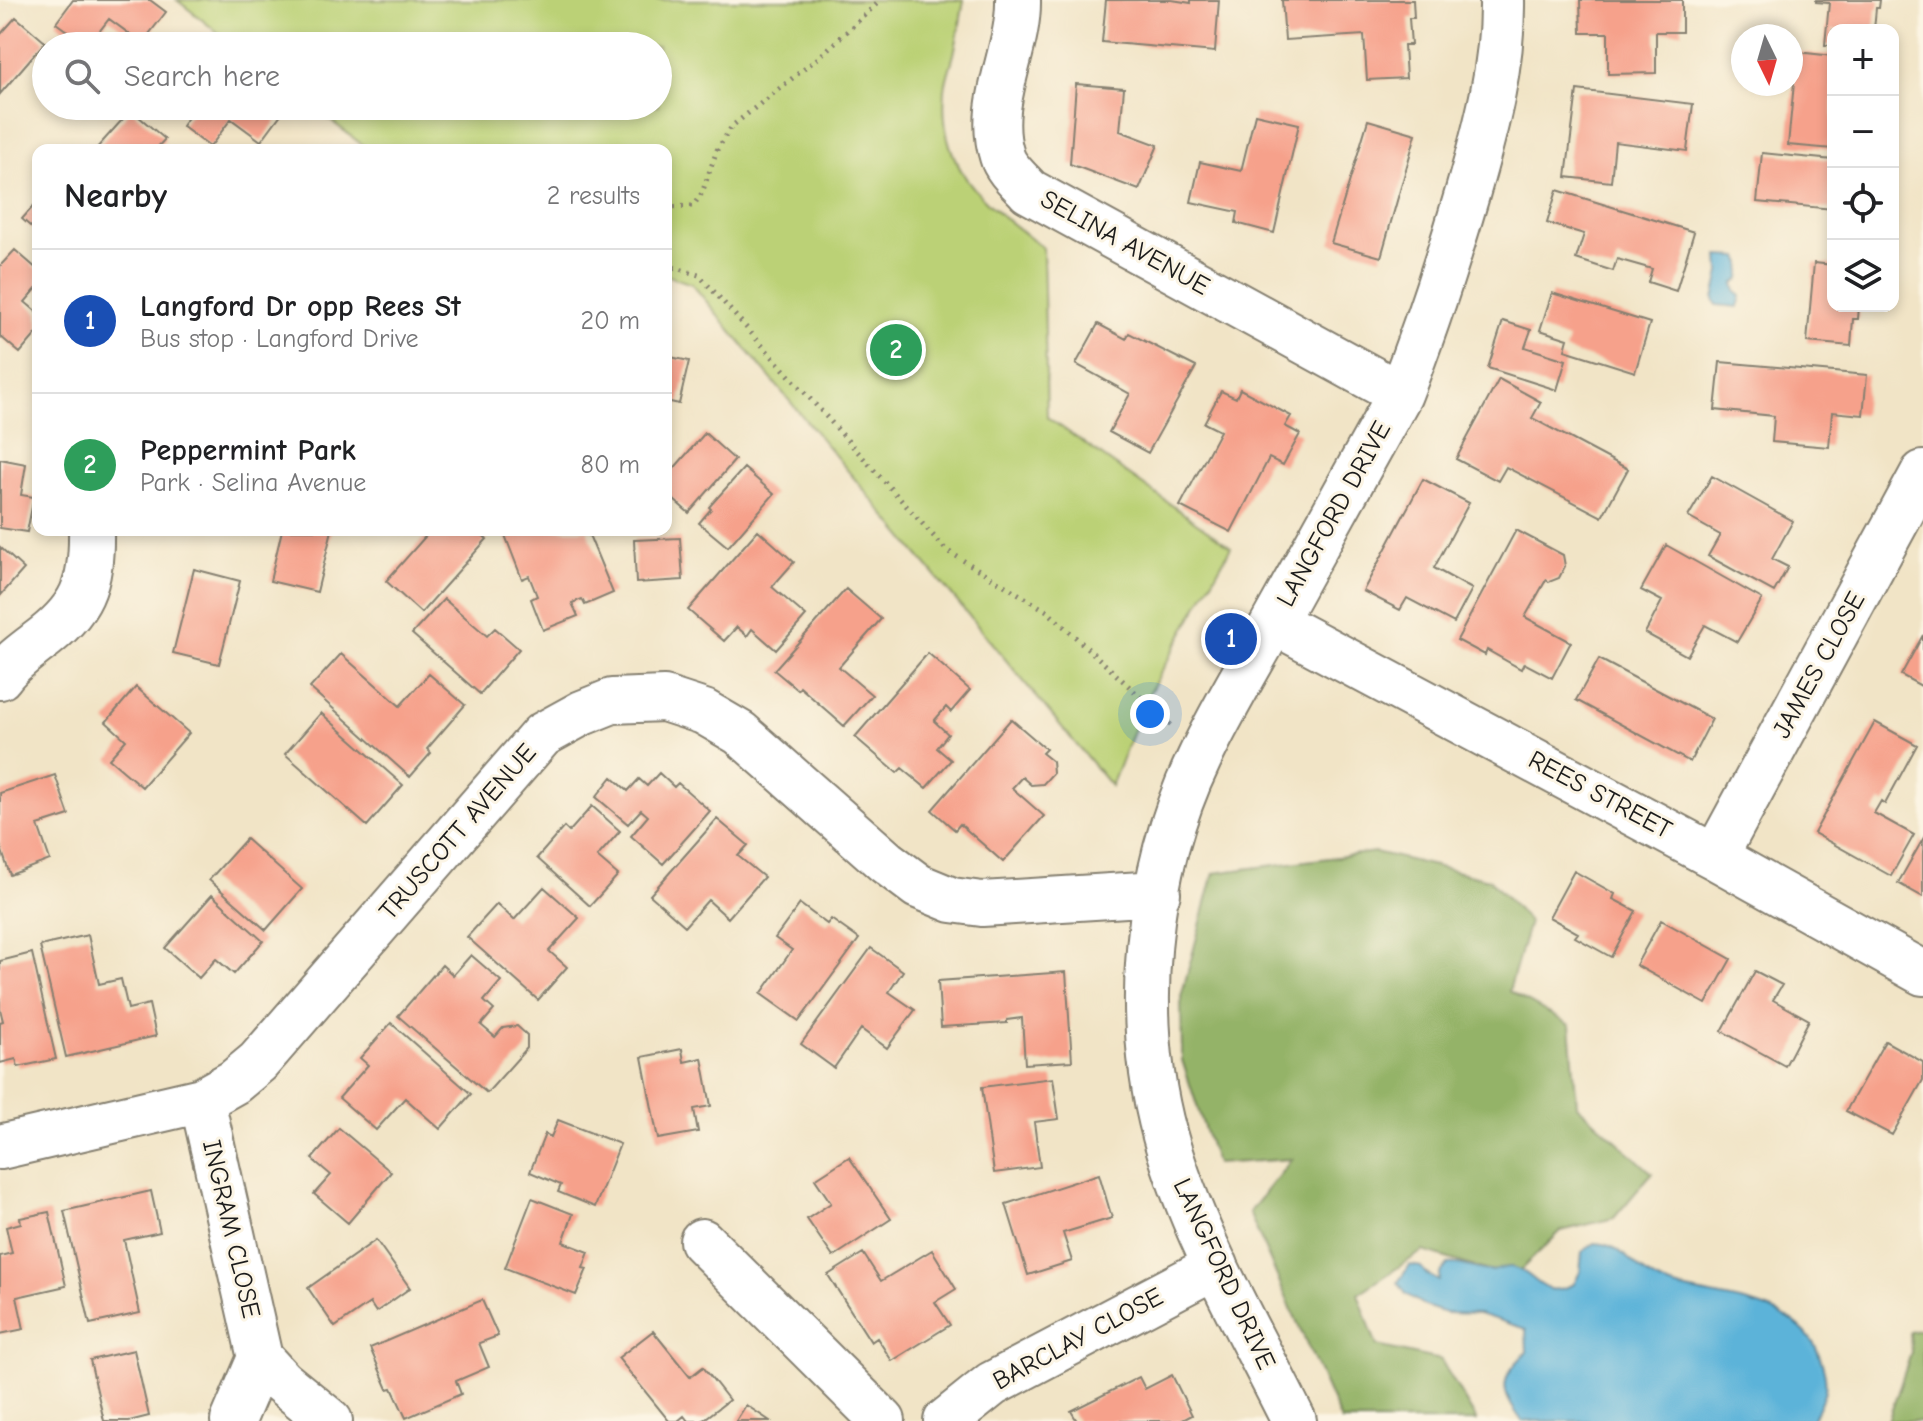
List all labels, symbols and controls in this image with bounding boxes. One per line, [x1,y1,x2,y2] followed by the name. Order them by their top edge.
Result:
[1731,24,1803,96] north arrow
[1827,24,1899,312] map controls
[1827,24,1899,96] button: +
[32,32,672,120] search box
[60,54,104,98] icon: search
[124,59,280,94] text: Search here
[1827,96,1899,168] button: −
[1827,168,1899,240] button: locate
[64,176,167,216] text: Nearby
[547,181,640,211] text: 2 results
[1035,184,1215,302] street label: SELINA AVENUE
[1827,240,1899,312] button: layers
[140,289,461,324] text: Langford Dr opp Rees St
[85,306,95,336] text: 1
[580,306,640,336] text: 20 m
[870,320,922,380] pin: 2
[140,324,419,354] text: Bus stop · Langford Drive
[1271,416,1397,612] street label: LANGFORD DRIVE
[140,433,356,468] text: Peppermint Park
[84,450,96,480] text: 2
[581,450,640,480] text: 80 m
[140,468,366,498] text: Park · Selina Avenue
[1767,587,1871,743] street label: JAMES CLOSE
[1205,609,1257,669] pin: 1
[1130,694,1170,734] your location
[373,738,543,926] street label: TRUSCOTT AVENUE
[1523,745,1677,846] street label: REES STREET
[196,1137,266,1321] street label: INGRAM CLOSE
[1167,1174,1281,1374] street label: LANGFORD DRIVE
[988,1282,1168,1396] street label: BARCLAY CLOSE

